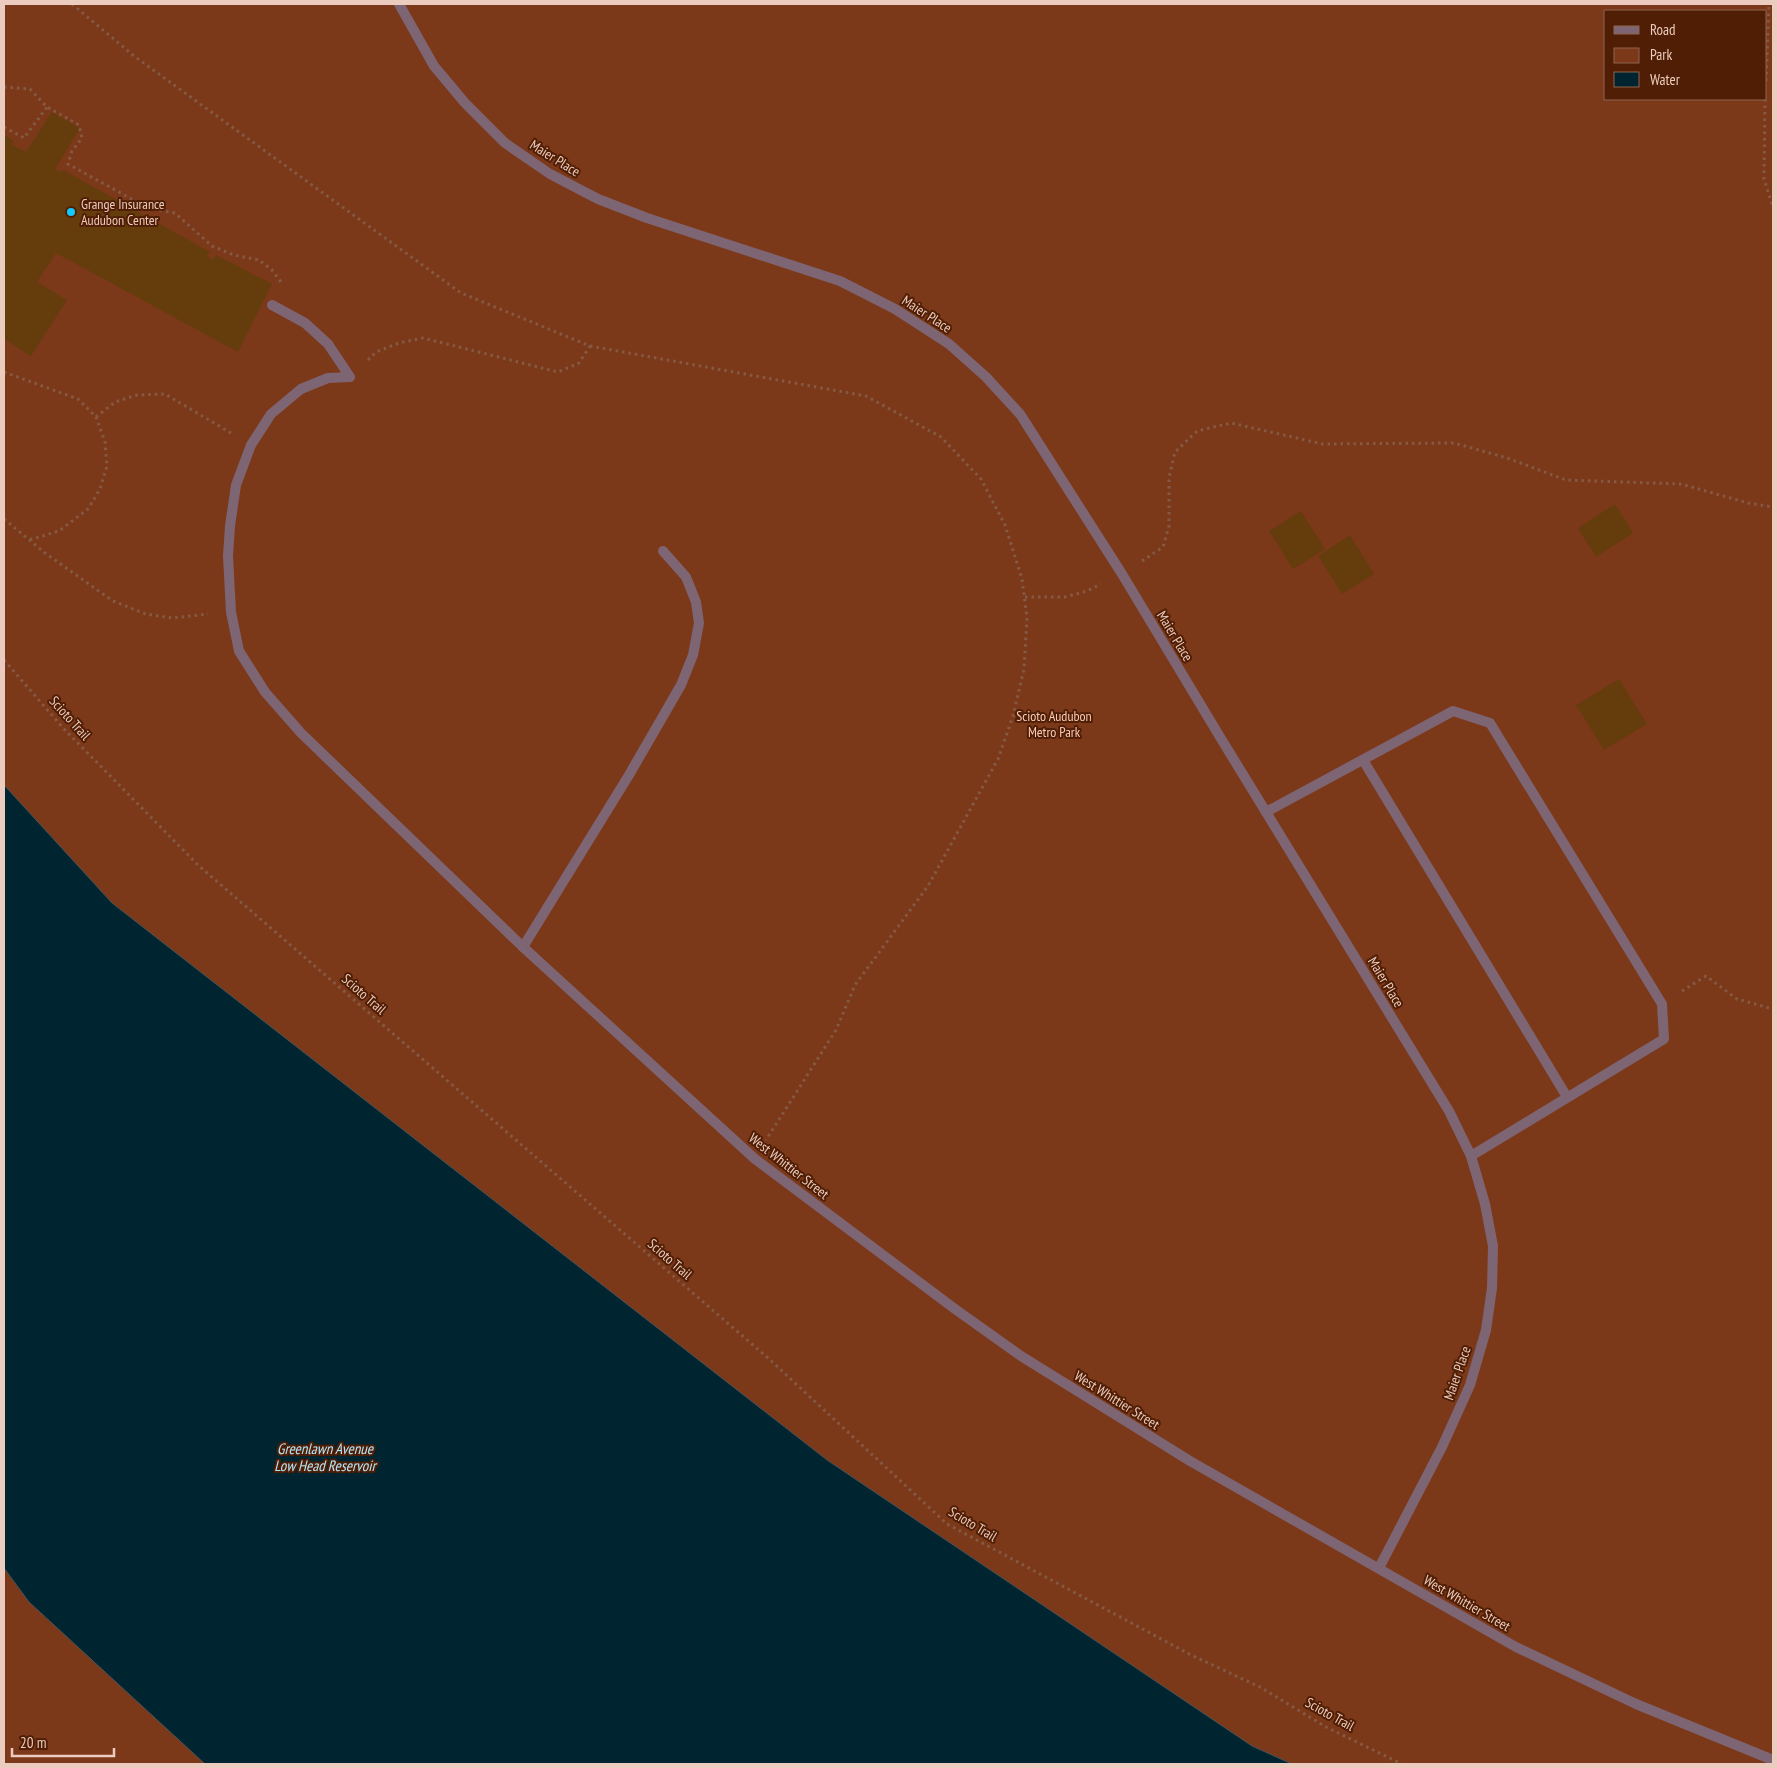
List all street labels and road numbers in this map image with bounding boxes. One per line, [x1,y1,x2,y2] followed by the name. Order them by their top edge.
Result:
[527,136,584,181] street label: Maier Place
[899,291,955,337] street label: Maier Place
[1153,607,1197,665] street label: Maier Place
[45,692,95,744] street label: Scioto Trail
[1364,953,1408,1011] street label: Maier Place
[338,970,391,1019] street label: Scioto Trail
[745,1129,833,1203] street label: West Whittier Street
[644,1235,697,1284] street label: Scioto Trail
[1439,1343,1475,1402] street label: Maier Place
[1071,1367,1163,1433] street label: West Whittier Street
[946,1503,1001,1546] street label: Scioto Trail
[1421,1571,1514,1635] street label: West Whittier Street
[1302,1693,1358,1735] street label: Scioto Trail

